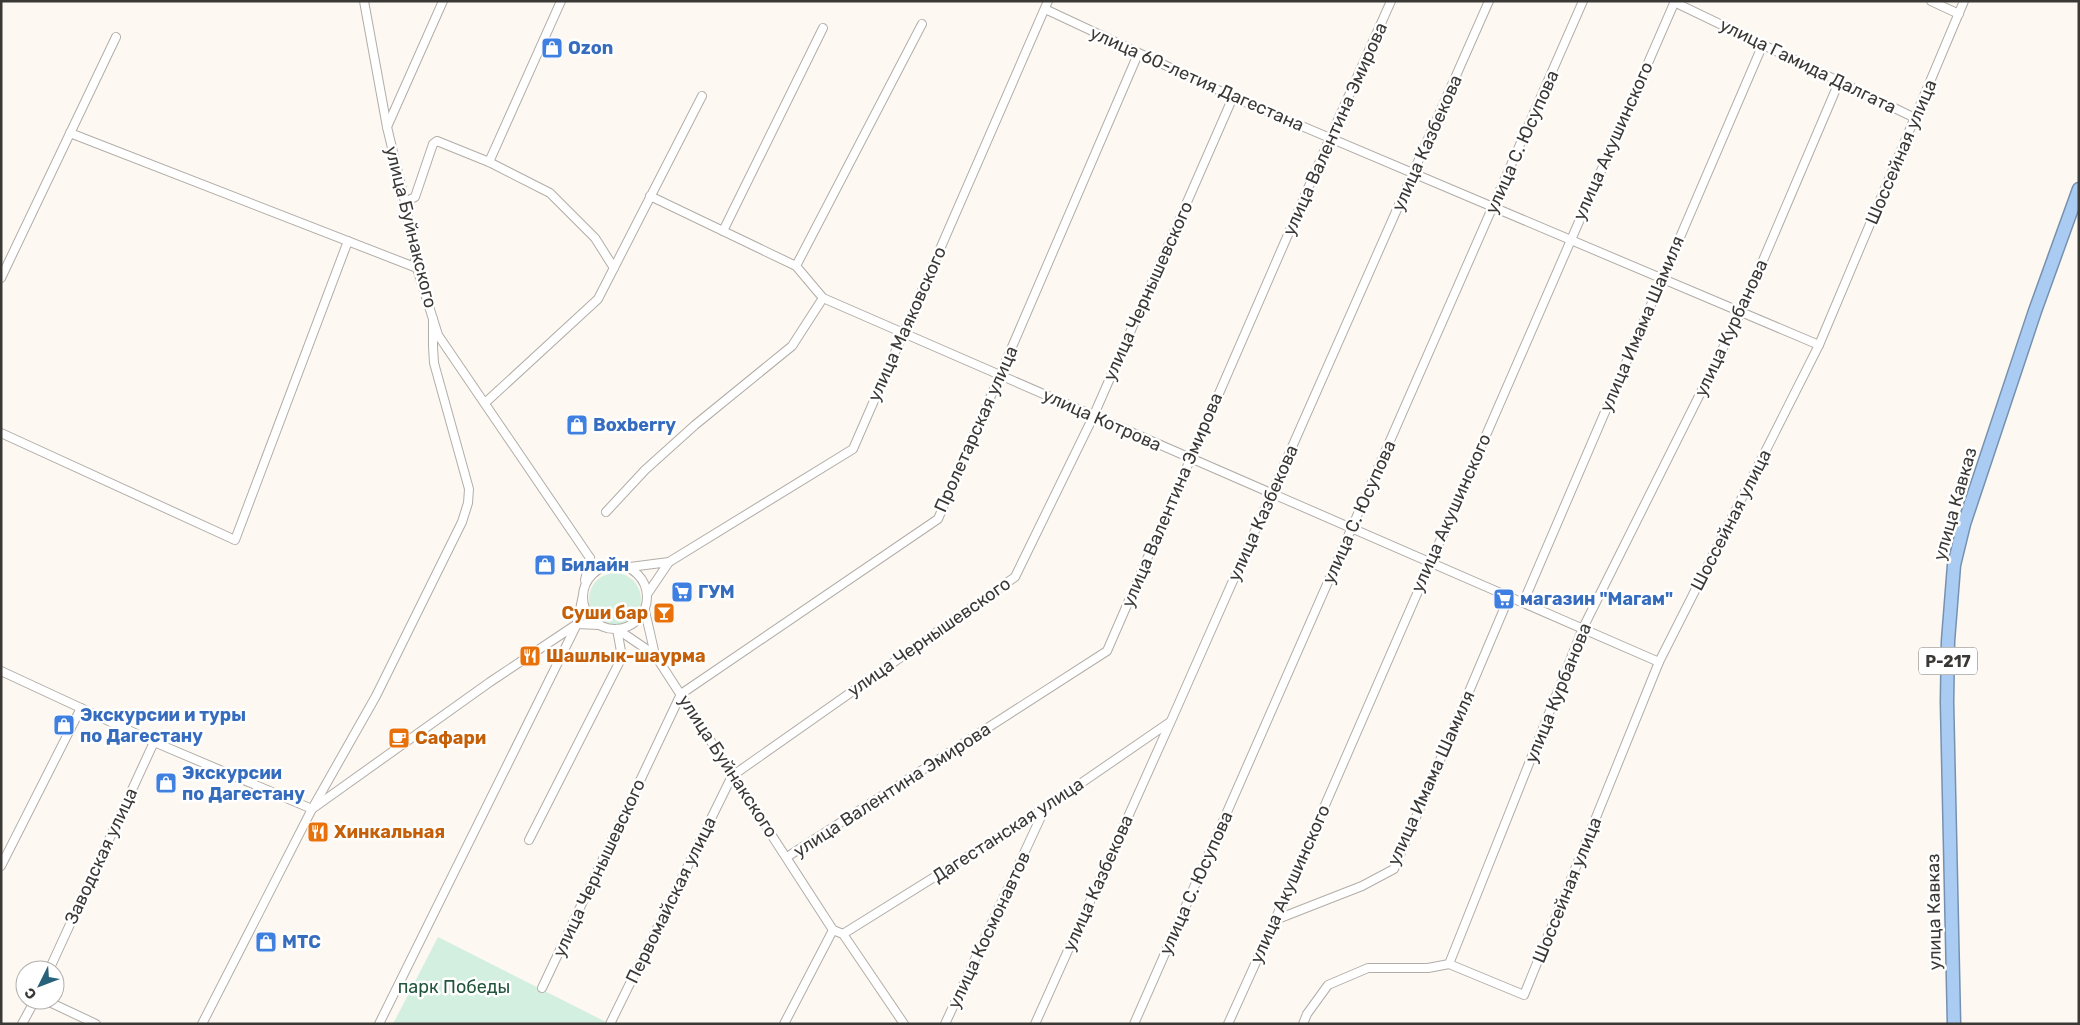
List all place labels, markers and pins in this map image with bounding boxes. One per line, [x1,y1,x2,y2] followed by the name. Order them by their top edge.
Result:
[540,36,564,60] shop icon: Ozon
[568,37,613,59] place label: Ozon
[565,413,589,437] shop icon: Boxberry
[593,414,676,436] place label: Boxberry
[533,553,557,577] shop icon: Билайн
[561,554,629,576] place label: Билайн
[670,580,694,604] supermarket icon: ГУМ
[698,581,735,603] place label: ГУМ
[1492,587,1516,611] supermarket icon: магазин "Магам"
[1520,588,1673,610] place label: магазин "Магам"
[652,601,676,625] bar icon: Суши бар
[561,602,648,624] place label: Суши бар
[518,644,542,668] restaurant icon: Шашлык-шаурма
[546,645,706,667] place label: Шашлык-шаурма
[80,704,246,747] place label: Экскурсии и туры по Дагестану
[52,713,76,737] shop icon: Экскурсии и туры по Дагестану
[387,726,411,750] cafe icon: Сафари
[415,727,486,749] place label: Сафари
[182,762,305,805] place label: Экскурсии по Дагестану
[154,771,178,795] shop icon: Экскурсии по Дагестану
[306,820,330,844] restaurant icon: Хинкальная
[334,821,445,843] place label: Хинкальная
[254,930,278,954] shop icon: МТС
[282,931,321,953] place label: МТС

